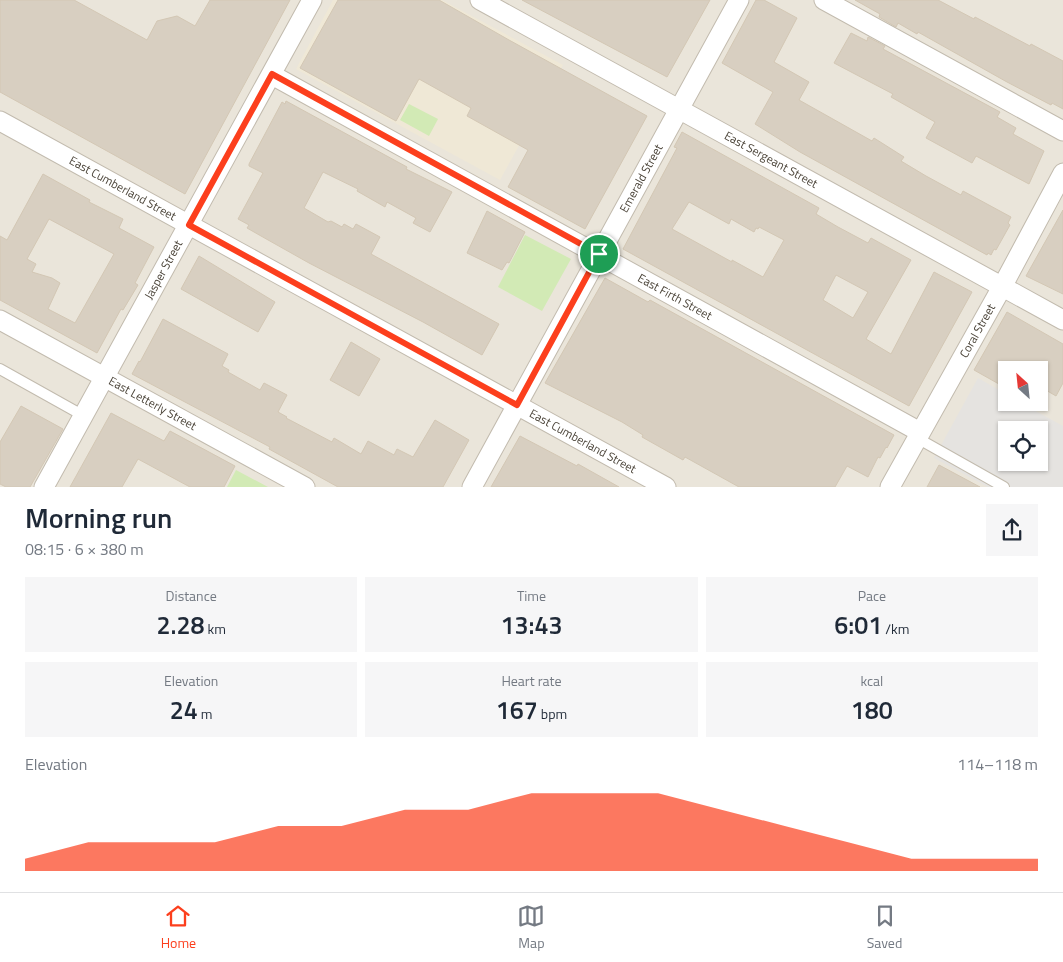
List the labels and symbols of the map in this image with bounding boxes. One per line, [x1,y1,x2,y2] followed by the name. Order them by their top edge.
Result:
[721,126,822,193] street label: East Sergeant Street
[614,140,668,216] street label: Emerald Street
[66,151,181,226] street label: East Cumberland Street
[578,233,620,275] pin
[139,236,188,303] street label: Jasper Street
[634,268,717,325] street label: East Firth Street
[954,299,1000,361] street label: Coral Street
[998,361,1048,411] north arrow
[105,371,201,435] street label: East Letterly Street
[526,404,641,478] street label: East Cumberland Street

